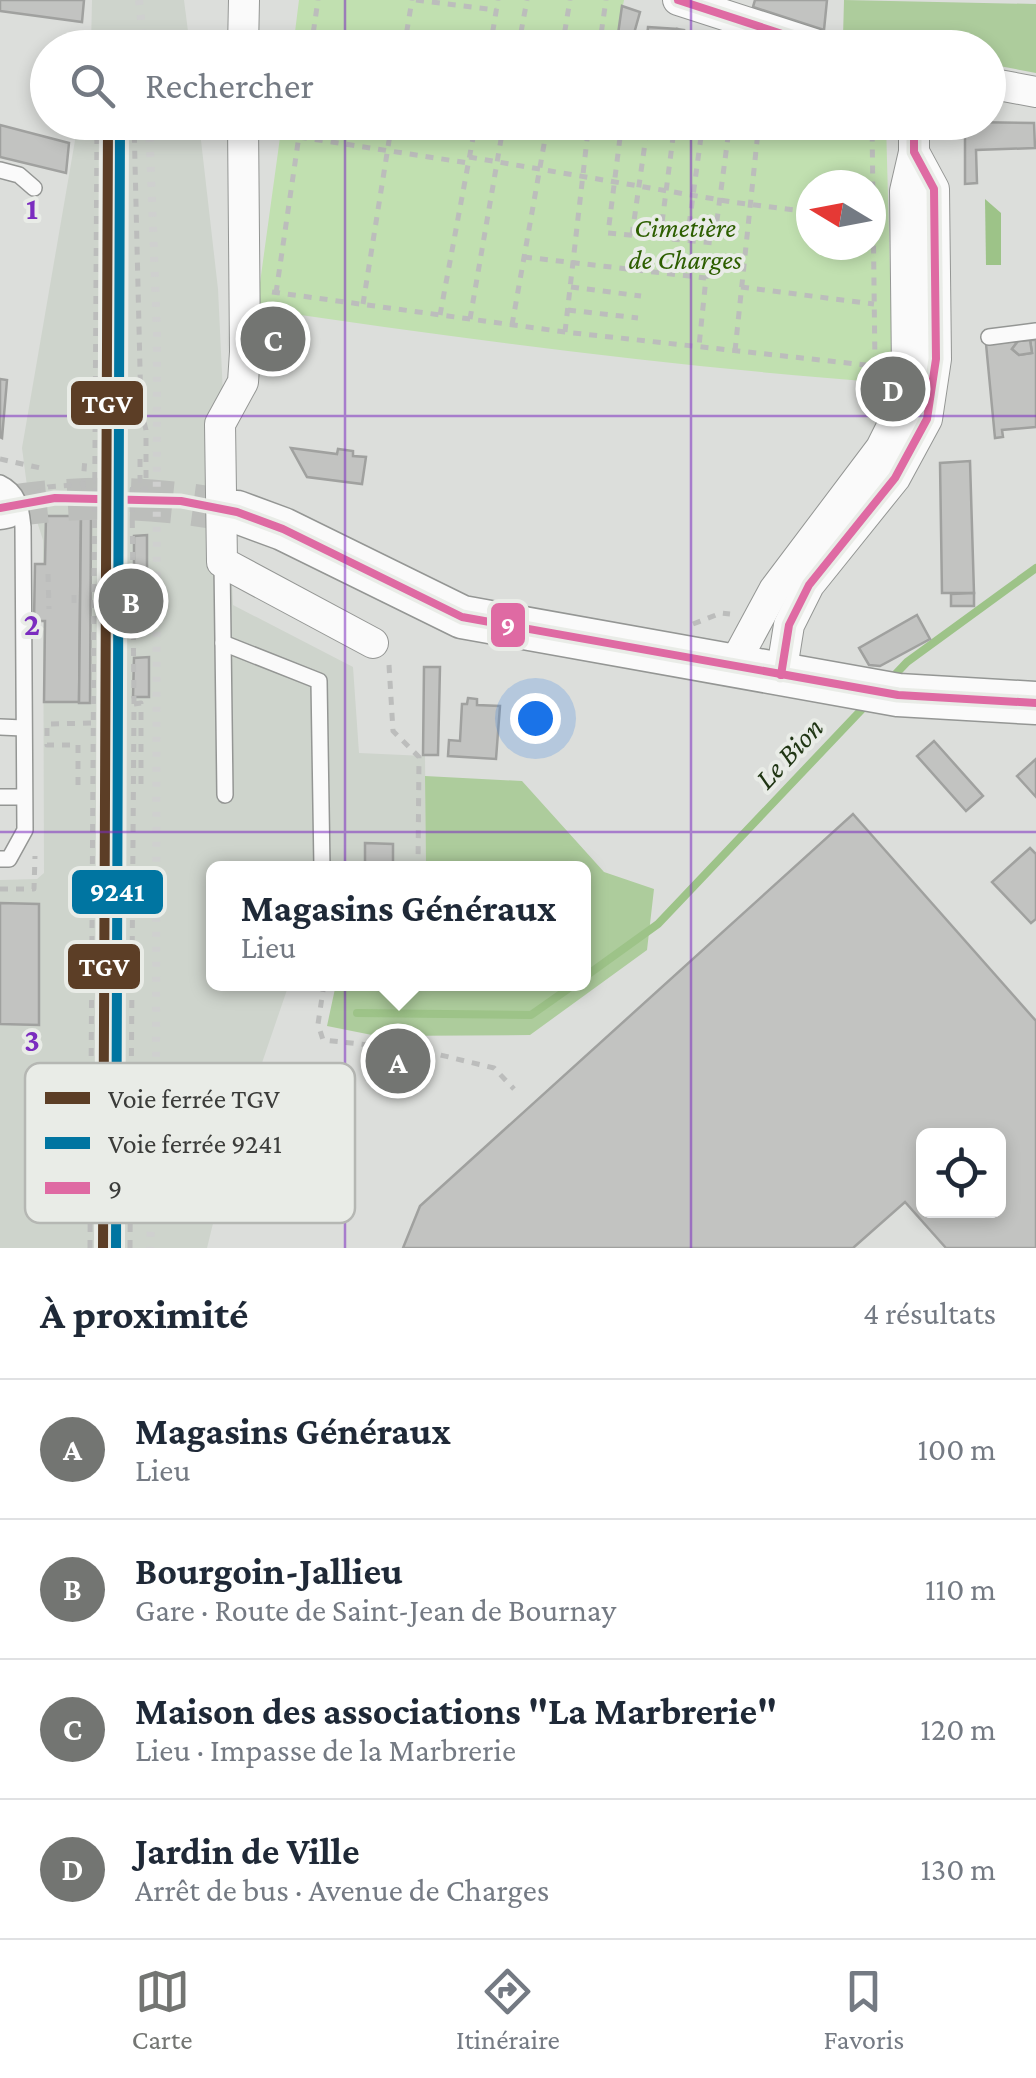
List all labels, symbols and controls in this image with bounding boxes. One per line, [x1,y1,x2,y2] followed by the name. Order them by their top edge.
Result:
[30,30,1006,140] search box
[65,58,120,113] icon: search
[145,64,314,106] text: Rechercher
[796,170,886,260] north arrow
[26,190,38,226] text: 1
[628,212,742,275] park label: Cimetière de Charges
[240,302,306,376] pin: C
[860,352,926,426] pin: D
[69,379,145,427] line badge: TGV
[81,388,133,419] text: TGV
[98,564,164,638] pin: B
[489,601,527,649] line badge: 9
[24,606,40,642] text: 2
[500,610,516,641] text: 9
[510,693,561,744] your location
[748,711,830,795] water label: Le Bion
[206,861,591,991] popup
[70,868,165,916] line badge: 9241
[90,876,144,907] text: 9241
[241,887,556,929] text: Magasins Généraux
[241,929,296,965] text: Lieu
[66,942,142,991] line badge: TGV
[78,951,130,982] text: TGV
[24,1022,40,1058] text: 3
[366,1024,430,1098] pin: A
[25,1063,355,1223] legend
[108,1083,280,1114] text: Voie ferrée TGV
[108,1128,282,1159] text: Voie ferrée 9241
[916,1128,1006,1218] map controls
[916,1128,1006,1218] button: locate
[108,1173,122,1204] text: 9
[40,1290,248,1337] text: À proximité
[863,1295,996,1331] text: 4 résultats
[135,1410,451,1452] text: Magasins Généraux
[63,1431,82,1467] text: A
[917,1431,996,1467] text: 100 m
[135,1452,190,1488] text: Lieu
[135,1550,403,1592] text: Bourgoin-Jallieu
[63,1571,82,1607] text: B
[925,1571,996,1607] text: 110 m
[135,1592,616,1628] text: Gare · Route de Saint-Jean de Bournay
[135,1690,777,1732] text: Maison des associations "La Marbrerie"
[63,1711,82,1747] text: C
[920,1711,996,1747] text: 120 m
[135,1732,516,1768] text: Lieu · Impasse de la Marbrerie
[135,1830,360,1872] text: Jardin de Ville
[61,1851,84,1887] text: D
[920,1851,996,1887] text: 130 m
[135,1872,549,1908] text: Arrêt de bus · Avenue de Charges
[132,1964,192,2055] tab: Carte
[456,1964,560,2055] tab: Itinéraire
[823,1964,904,2055] tab: Favoris

